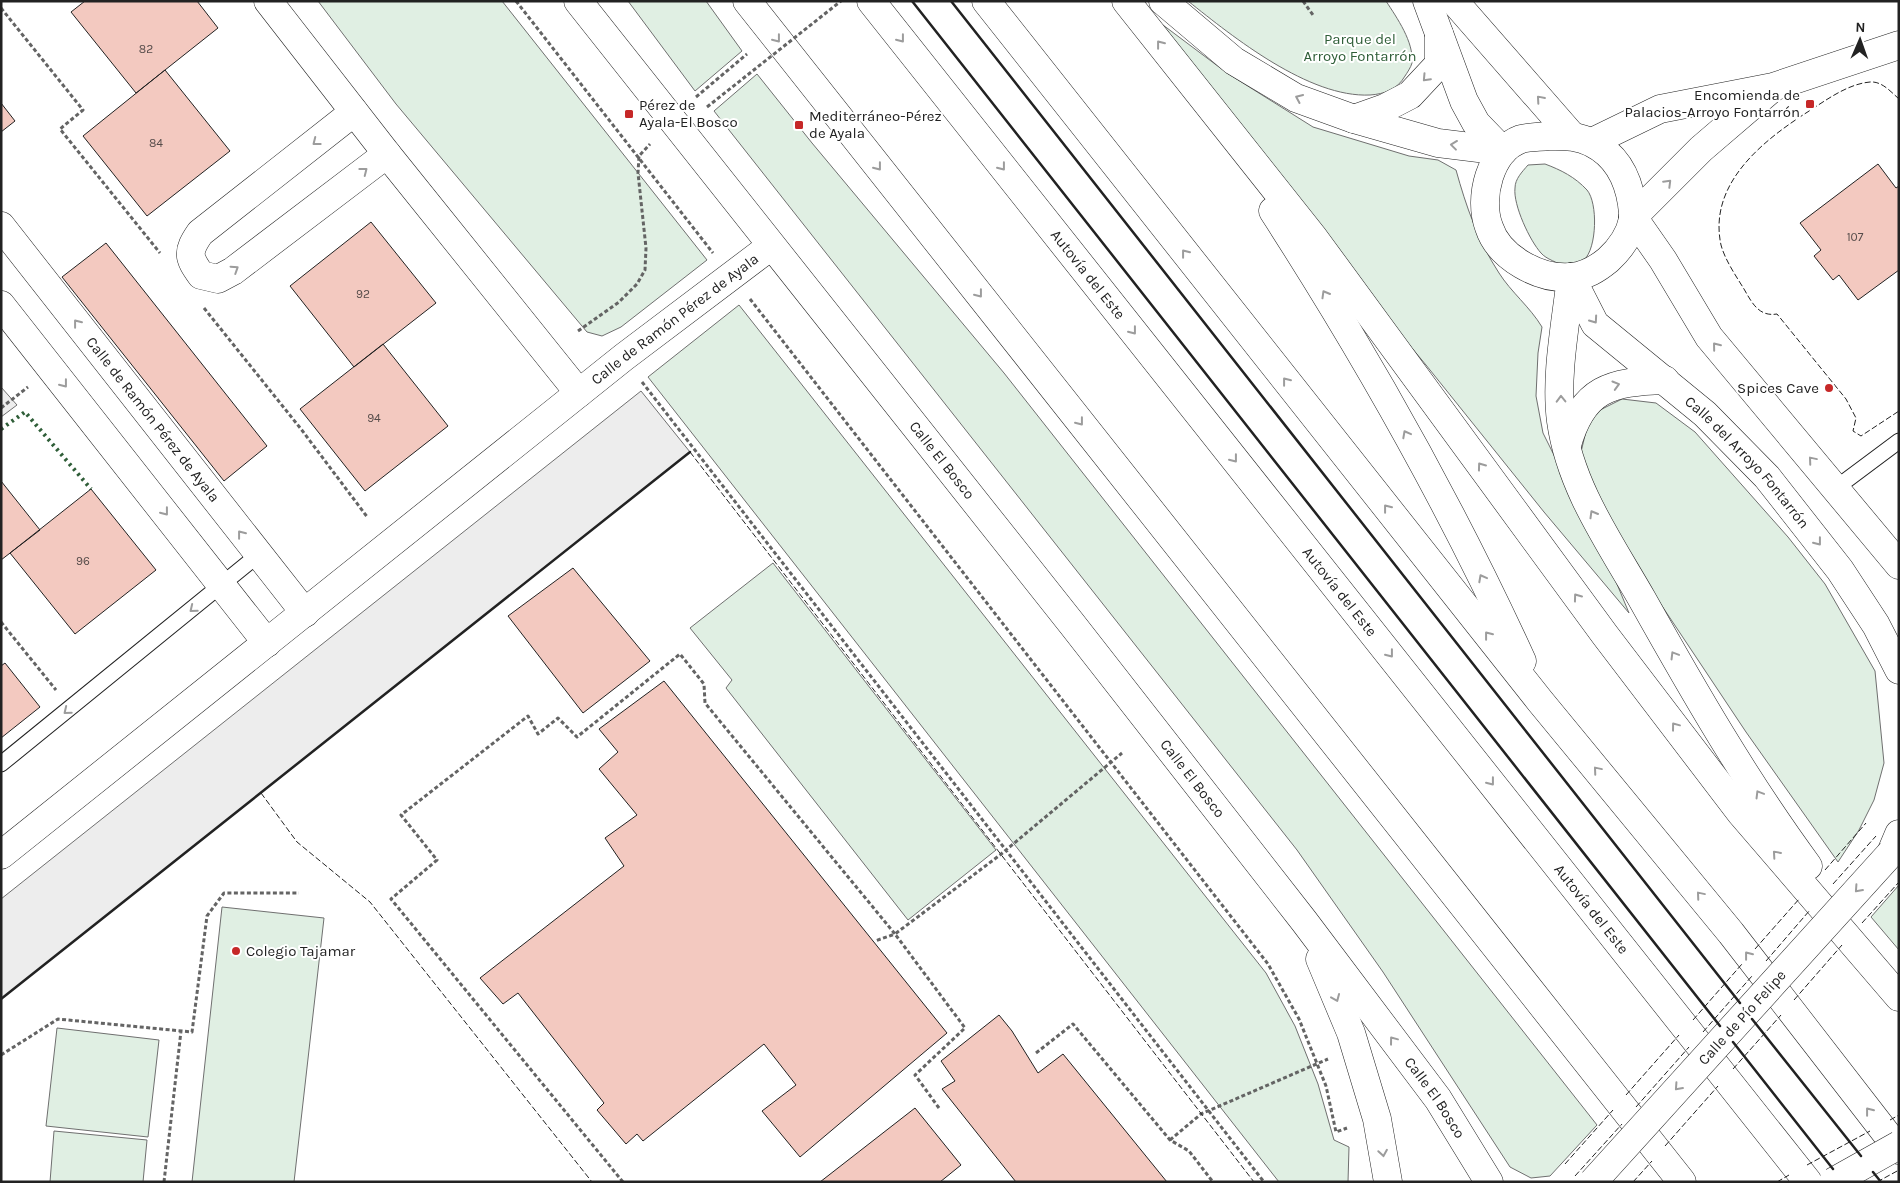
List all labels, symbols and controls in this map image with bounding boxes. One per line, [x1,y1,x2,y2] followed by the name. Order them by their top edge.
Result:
[1835,15,1885,65] north arrow
[1855,19,1866,36] text: N
[1303,30,1417,65] park label: Parque del Arroyo Fontarrón
[772,34,781,43] one-way arrow
[896,34,905,43] one-way arrow
[1157,41,1165,50] one-way arrow
[139,42,153,56] house number: 82
[1423,72,1432,81] one-way arrow
[1624,86,1800,121] place label: Encomienda de Palacios-Arroyo Fontarrón
[1295,94,1304,105] one-way arrow
[639,96,738,131] place label: Pérez de Ayala-El Bosco
[1537,96,1546,105] one-way arrow
[1804,98,1816,110] marker: Encomienda de Palacios-Arroyo Fontarrón
[809,107,942,142] place label: Mediterráneo-Pérez de Ayala
[623,108,635,120] marker: Pérez de Ayala-El Bosco
[793,119,805,131] marker: Mediterráneo-Pérez de Ayala
[149,136,163,150] house number: 84
[312,136,321,145] one-way arrow
[1450,140,1458,151] one-way arrow
[873,161,881,170] one-way arrow
[997,161,1005,170] one-way arrow
[358,168,367,176] one-way arrow
[1662,180,1671,189] one-way arrow
[1047,226,1129,323] street label: Autovía del Este
[1847,230,1864,244] house number: 107
[588,250,762,389] street label: Calle de Ramón Pérez de Ayala
[1183,250,1191,259] one-way arrow
[229,266,239,275] one-way arrow
[356,287,370,301] house number: 92
[973,288,982,298] one-way arrow
[1321,290,1331,299] one-way arrow
[1588,314,1597,324] one-way arrow
[74,319,83,329] one-way arrow
[1127,326,1136,335] one-way arrow
[82,333,224,506] street label: Calle de Ramón Pérez de Ayala
[1713,343,1721,352] one-way arrow
[1283,377,1292,386] one-way arrow
[59,378,67,387] one-way arrow
[1737,379,1819,397] place label: Spices Cave
[1612,381,1620,391] one-way arrow
[1823,382,1835,394] marker: Spices Cave
[1681,392,1813,532] street label: Calle del Arroyo Fontarrón
[1556,394,1566,402] one-way arrow
[367,411,381,425] house number: 94
[1074,416,1082,425] one-way arrow
[906,417,979,503] street label: Calle El Bosco
[1402,430,1412,439] one-way arrow
[1229,453,1238,462] one-way arrow
[1808,457,1817,466] one-way arrow
[1478,462,1487,472] one-way arrow
[1385,505,1393,514] one-way arrow
[159,506,167,515] one-way arrow
[1590,511,1600,520] one-way arrow
[239,531,247,540] one-way arrow
[1813,536,1821,545] one-way arrow
[1299,543,1381,640] street label: Autovía del Este
[76,554,90,568] house number: 96
[1478,574,1488,583] one-way arrow
[1574,593,1583,603] one-way arrow
[190,603,199,612] one-way arrow
[1485,632,1494,641] one-way arrow
[1384,649,1393,658] one-way arrow
[1671,652,1680,661] one-way arrow
[64,706,73,715] one-way arrow
[1672,722,1681,732] one-way arrow
[1156,736,1229,821] street label: Calle El Bosco
[1594,767,1602,776] one-way arrow
[1485,776,1493,785] one-way arrow
[1755,790,1765,799] one-way arrow
[1773,850,1782,859] one-way arrow
[1550,860,1632,957] street label: Autovía del Este
[1855,883,1864,892] one-way arrow
[1698,892,1706,901] one-way arrow
[246,942,356,960] place label: Colegio Tajamar
[230,945,242,957] marker: Colegio Tajamar
[1746,952,1754,961] one-way arrow
[1694,966,1790,1069] street label: Calle de Pío Felipe
[1330,993,1340,1002] one-way arrow
[1391,1037,1399,1046] one-way arrow
[1401,1054,1469,1142] street label: Calle El Bosco
[1675,1082,1684,1091] one-way arrow
[1866,1107,1875,1117] one-way arrow
[1377,1150,1388,1158] one-way arrow

